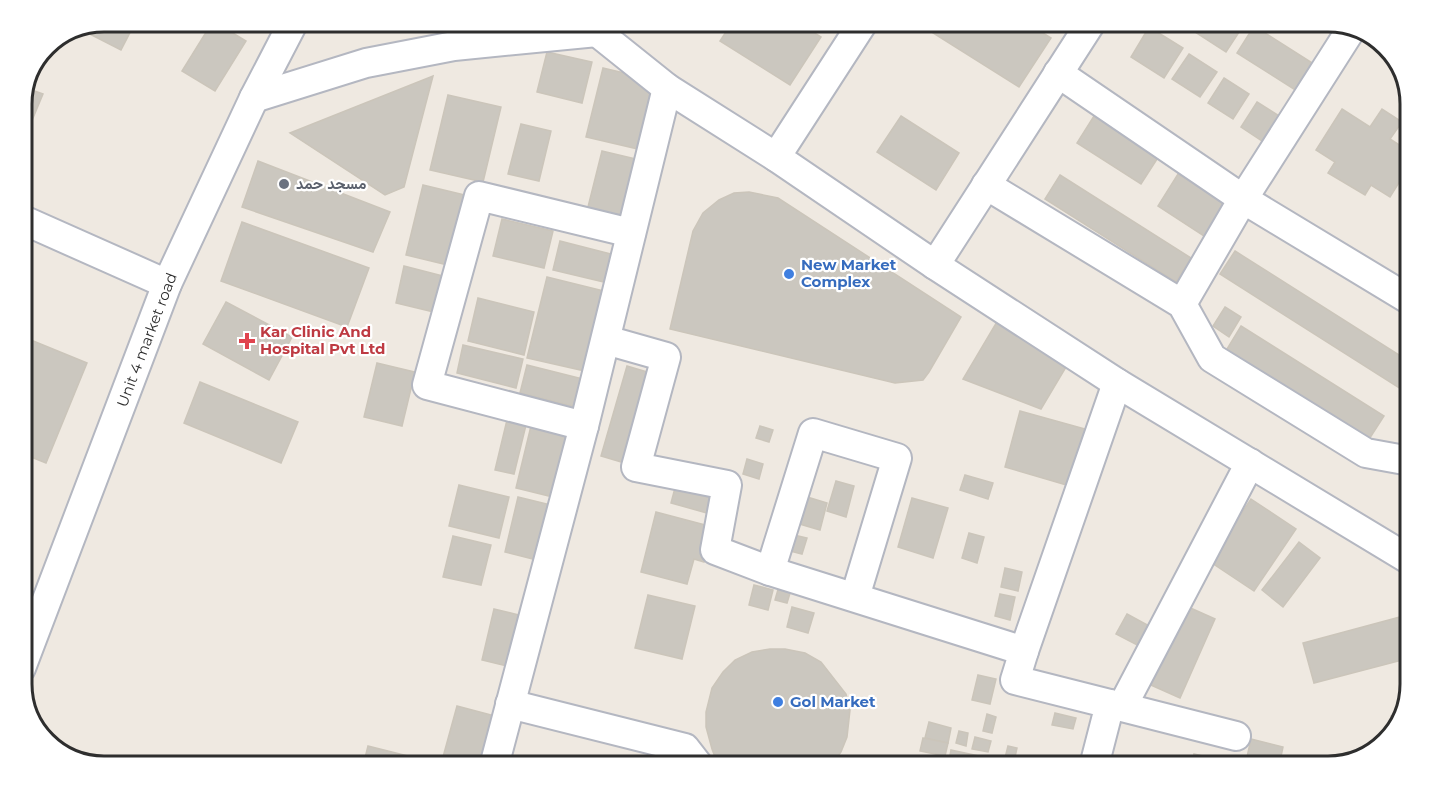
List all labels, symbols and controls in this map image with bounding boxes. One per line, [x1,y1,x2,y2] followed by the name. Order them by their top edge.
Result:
[296,174,366,193] place label: مسجد حمد
[277,177,291,191] marker: مسجد حمد
[801,255,897,291] place label: New Market Complex
[782,267,796,281] marker: New Market Complex
[112,270,181,410] street label: Unit 4 market road
[260,322,385,358] place label: Kar Clinic And Hospital Pvt Ltd
[238,332,256,350] marker: Kar Clinic And Hospital Pvt Ltd
[790,692,876,711] place label: Gol Market
[771,695,785,709] marker: Gol Market

